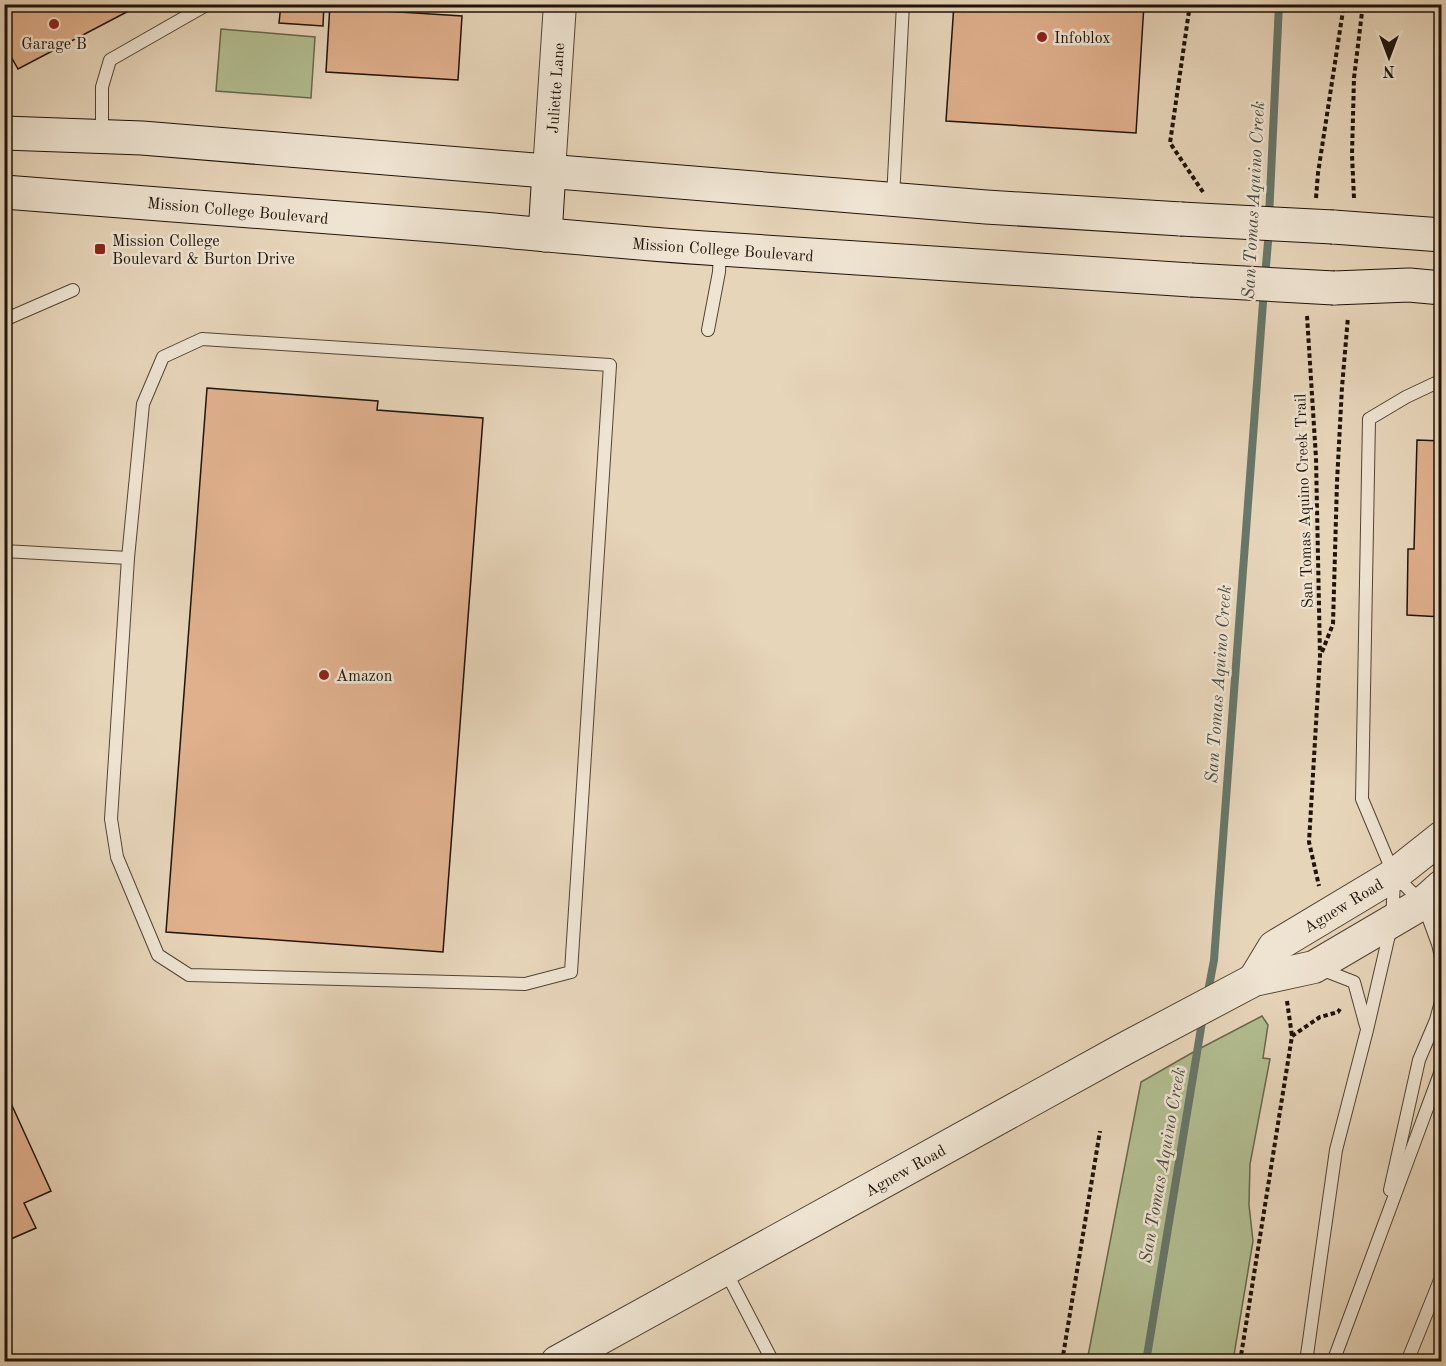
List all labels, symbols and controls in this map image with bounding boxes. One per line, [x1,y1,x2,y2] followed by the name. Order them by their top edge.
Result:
[47,17,61,31] marker: Garage B
[1359,27,1419,87] north arrow
[1035,30,1049,44] marker: Infoblox
[1054,31,1111,47] place label: Infoblox
[21,37,87,53] place label: Garage B
[546,42,568,134] street label: Juliette Lane
[1382,62,1395,78] text: N
[1240,100,1268,300] water label: San Tomas Aquino Creek
[146,196,329,228] street label: Mission College Boulevard
[112,234,295,268] place label: Mission College Boulevard & Burton Drive
[631,237,814,265] street label: Mission College Boulevard
[93,242,107,256] marker: Mission College Boulevard & Burton Drive
[1293,393,1317,609] street label: San Tomas Aquino Creek Trail
[1203,584,1235,784] water label: San Tomas Aquino Creek
[317,668,331,682] marker: Amazon
[336,669,393,685] place label: Amazon
[1302,877,1386,937] street label: Agnew Road
[1137,1066,1189,1265] water label: San Tomas Aquino Creek
[863,1143,949,1200] street label: Agnew Road

